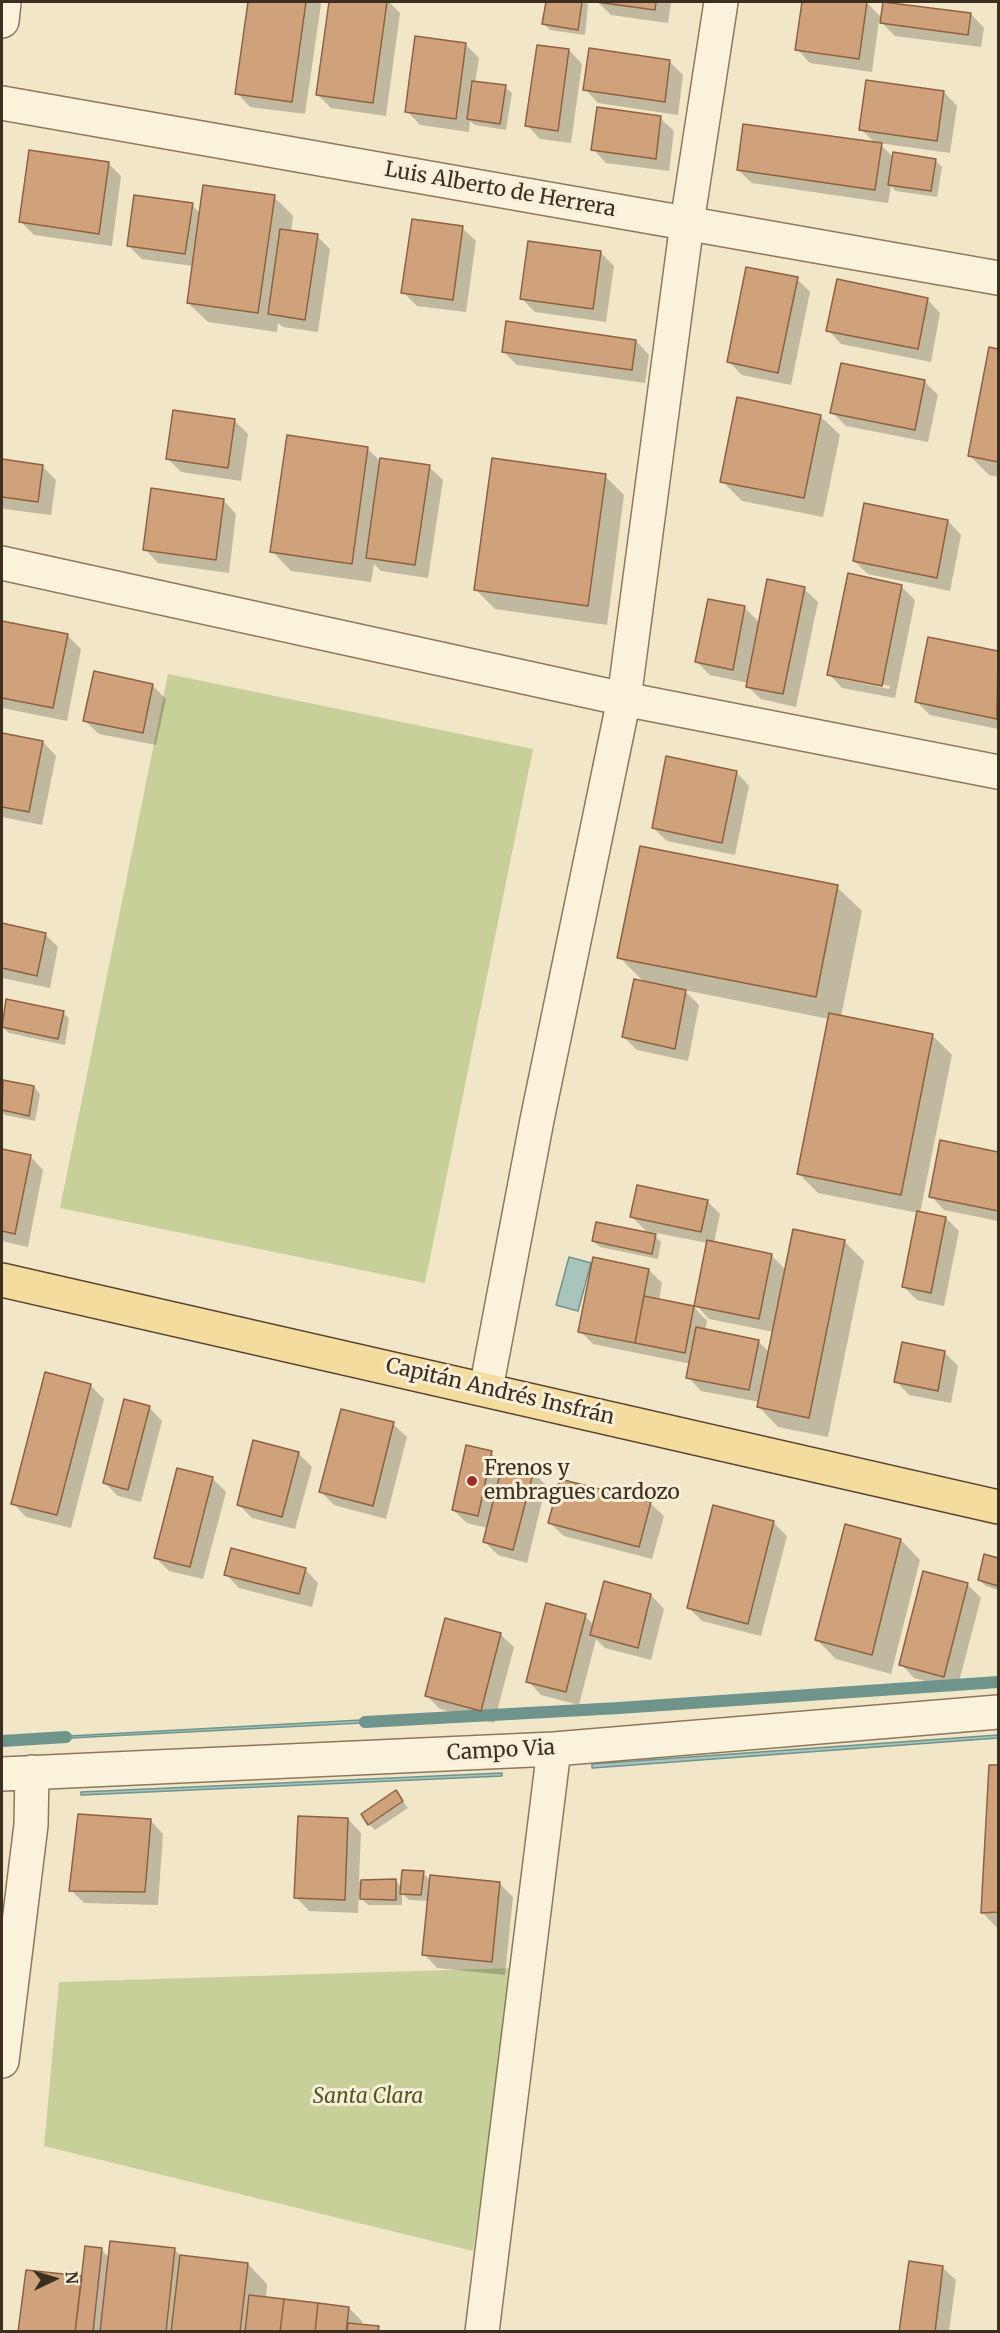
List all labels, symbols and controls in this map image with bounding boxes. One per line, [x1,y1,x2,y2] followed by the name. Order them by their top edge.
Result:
[383,157,617,223] street label: Luis Alberto de Herrera
[383,1353,617,1431] street label: Capitán Andrés Insfrán
[484,1456,680,1506] place label: Frenos y embragues cardozo
[465,1474,479,1488] marker: Frenos y embragues cardozo
[446,1736,556,1766] street label: Campo Via
[313,2084,423,2110] park label: Santa Clara
[24,2249,84,2309] north arrow
[62,2271,82,2285] text: N

